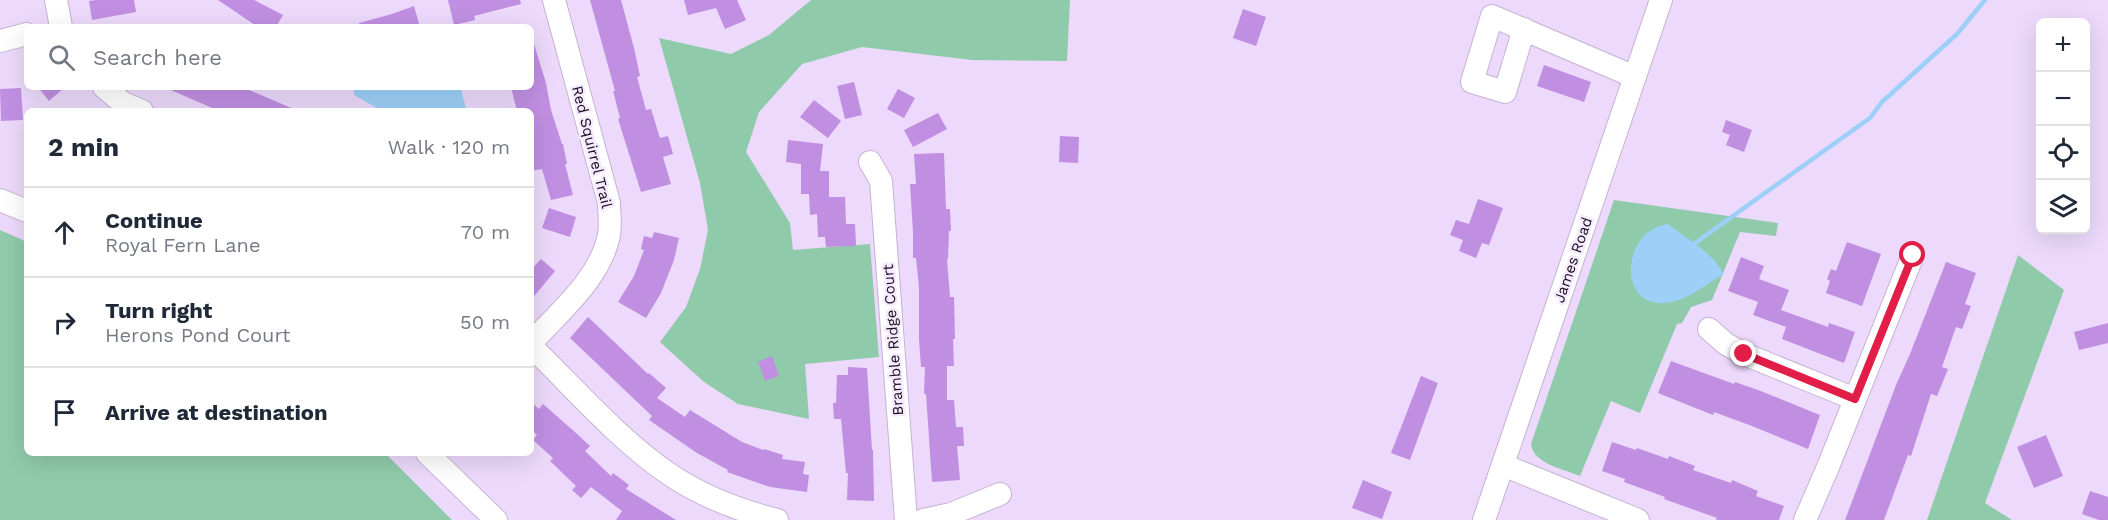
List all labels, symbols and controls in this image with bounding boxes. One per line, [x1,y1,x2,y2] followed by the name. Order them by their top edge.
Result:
[2036,18,2090,234] map controls
[2036,18,2090,72] button: +
[24,24,534,90] search box
[45,41,78,74] icon: search
[93,45,222,70] text: Search here
[2036,72,2090,126] button: −
[568,84,616,211] street label: Red Squirrel Trail
[2036,126,2090,180] button: locate
[48,132,119,162] text: 2 min
[388,135,510,159] text: Walk · 120 m
[2036,180,2090,234] button: layers
[105,208,203,233] text: Continue
[1550,215,1596,305] street label: James Road
[48,216,81,249] icon: ahead
[461,220,510,244] text: 70 m
[105,233,260,257] text: Royal Fern Lane
[1899,241,1925,267] route start
[879,263,907,416] street label: Bramble Ridge Court
[105,298,212,323] text: Turn right
[48,306,81,339] icon: right
[460,310,510,334] text: 50 m
[105,323,290,347] text: Herons Pond Court
[1730,340,1756,366] route end
[48,396,81,429] icon: arrive
[105,400,328,425] text: Arrive at destination

